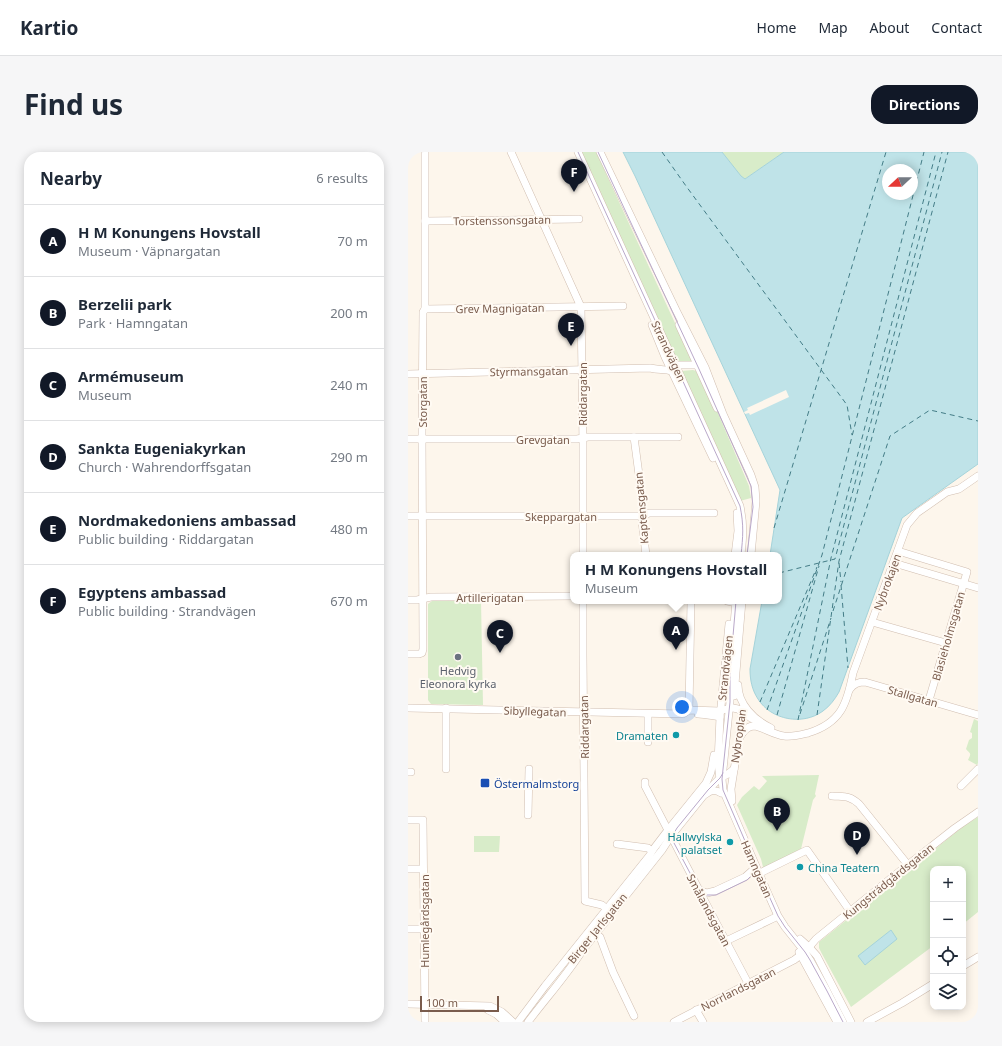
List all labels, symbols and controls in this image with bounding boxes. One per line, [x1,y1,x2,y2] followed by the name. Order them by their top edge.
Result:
[20,15,78,41] text: Kartio
[757,18,796,37] text: Home
[818,18,848,37] text: Map
[870,18,909,37] text: About
[931,18,982,37] text: Contact
[24,85,123,123] text: Find us
[871,85,978,124] button: Directions
[561,159,587,192] pin: F
[882,164,918,200] north arrow
[40,167,102,190] text: Nearby
[316,169,368,187] text: 6 results
[453,212,551,228] street label: Torstenssonsgatan
[78,222,261,242] text: H M Konungens Hovstall
[49,232,58,250] text: A
[338,232,368,250] text: 70 m
[78,242,221,260] text: Museum · Väpnargatan
[78,294,172,314] text: Berzelii park
[455,300,545,316] street label: Grev Magnigatan
[49,304,57,322] text: B
[330,304,368,322] text: 200 m
[558,313,584,346] pin: E
[78,314,188,332] text: Park · Hamngatan
[648,318,690,384] street label: Strandvägen
[575,362,590,426] street label: Riddargatan
[490,363,568,379] street label: Styrmansgatan
[78,366,184,386] text: Armémuseum
[49,376,57,394] text: C
[330,376,368,394] text: 240 m
[415,377,430,427] street label: Storgatan
[78,386,132,404] text: Museum
[516,432,570,447] street label: Grevgatan
[78,438,246,458] text: Sankta Eugeniakyrkan
[48,448,58,466] text: D
[330,448,368,466] text: 290 m
[78,458,251,476] text: Church · Wahrendorffsgatan
[630,472,652,544] street label: Kaptensgatan
[525,509,597,524] street label: Skeppargatan
[78,510,296,530] text: Nordmakedoniens ambassad
[49,520,57,538] text: E
[330,520,368,538] text: 480 m
[78,530,254,548] text: Public building · Riddargatan
[870,551,904,613] street label: Nybrokajen
[570,552,782,604] popup
[585,559,767,579] text: H M Konungens Hovstall
[585,579,638,597] text: Museum
[78,582,226,602] text: Egyptens ambassad
[456,590,524,605] street label: Artillerigatan
[928,590,968,682] street label: Blasieholmsgatan
[49,592,57,610] text: F
[330,592,368,610] text: 670 m
[78,602,256,620] text: Public building · Strandvägen
[663,617,689,650] pin: A
[487,620,513,653] pin: C
[714,635,736,701] street label: Strandvägen
[453,652,463,662] marker: Hedvig Eleonora kyrka
[420,663,496,691] place label: Hedvig Eleonora kyrka
[886,682,940,710] street label: Stallgatan
[576,695,592,759] street label: Riddargatan
[672,697,692,717] your location
[503,702,567,720] street label: Sibyllegatan
[727,708,749,764] street label: Nybroplan
[616,728,668,743] place label: Dramaten
[671,730,681,740] marker: Dramaten
[494,776,579,791] place label: Östermalmstorg
[479,777,491,789] marker: Östermalmstorg
[764,798,790,831] pin: B
[844,822,870,855] pin: D
[668,829,722,857] place label: Hallwylska palatset
[725,837,735,847] marker: Hallwylska palatset
[738,838,776,900] street label: Hamngatan
[839,840,937,922] street label: Kungsträdgårdsgatan
[808,860,880,875] place label: China Teatern
[795,862,805,872] marker: China Teatern
[930,866,966,1010] map controls
[930,866,966,902] button: +
[684,871,734,949] street label: Smålandsgatan
[417,874,432,968] street label: Humlegårdsgatan
[564,890,630,966] street label: Birger Jarlsgatan
[930,902,966,938] button: −
[930,938,966,974] button: locate
[698,964,778,1014] street label: Norrlandsgatan
[930,974,966,1010] button: layers
[420,994,499,1013] scale bar
[426,995,458,1010] text: 100 m

